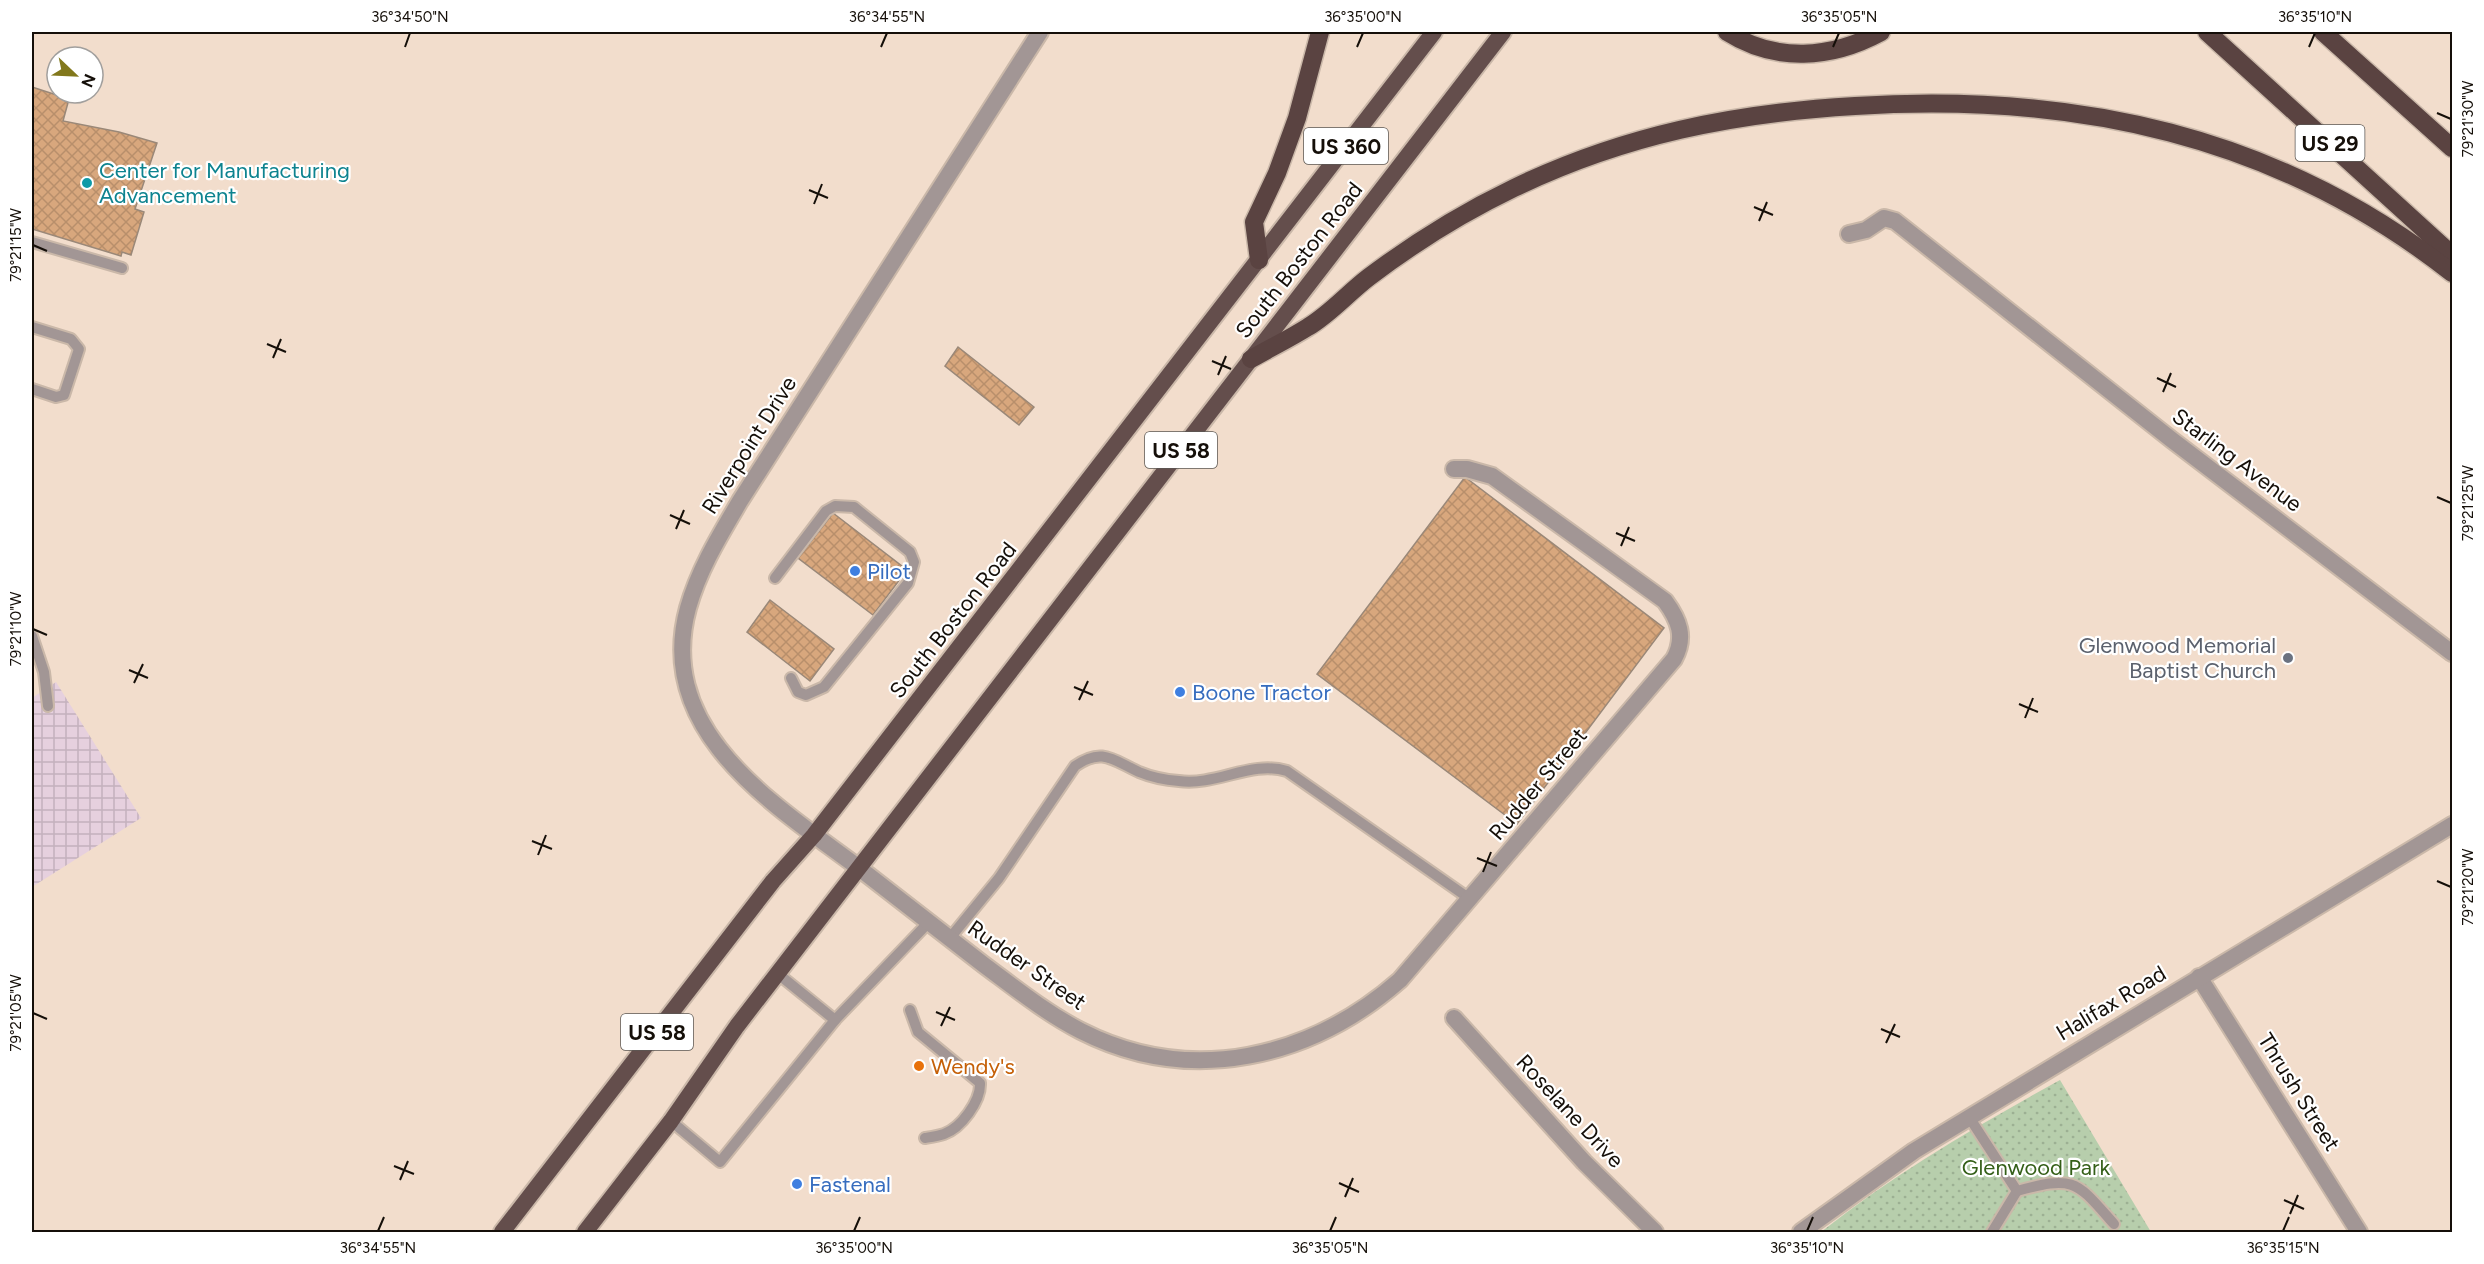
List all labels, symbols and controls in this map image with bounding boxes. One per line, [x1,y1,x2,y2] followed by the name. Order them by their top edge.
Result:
[371,8,449,26] text: 36°34'50"N
[849,8,925,26] text: 36°34'55"N
[1324,8,1402,26] text: 36°35'00"N
[1801,8,1877,26] text: 36°35'05"N
[2278,8,2352,26] text: 36°35'10"N
[45,45,105,105] north arrow
[77,71,100,90] text: N
[2459,80,2477,157] text: 79°21'30"W
[2296,125,2364,161] road number: US 29
[1304,128,1388,164] road number: US 360
[99,157,350,209] place label: Center for Manufacturing Advancement
[80,176,94,190] marker: Center for Manufacturing Advancement
[1230,177,1368,343] street label: South Boston Road
[7,208,25,282] text: 79°21'15"W
[696,371,802,519] street label: Riverpoint Drive
[2167,402,2307,518] street label: Starling Avenue
[1145,432,1217,468] road number: US 58
[2459,464,2477,541] text: 79°21'25"W
[884,537,1022,703] street label: South Boston Road
[867,558,911,585] place label: Pilot
[848,564,862,578] marker: Pilot
[7,591,25,666] text: 79°21'10"W
[2079,632,2276,684] place label: Glenwood Memorial Baptist Church
[2281,651,2295,665] marker: Glenwood Memorial Baptist Church
[1192,679,1331,706] place label: Boone Tractor
[1173,685,1187,699] marker: Boone Tractor
[1483,722,1593,846] street label: Rudder Street
[2459,848,2477,925] text: 79°21'20"W
[963,914,1091,1016] street label: Rudder Street
[2051,960,2171,1046] street label: Halifax Road
[7,974,25,1052] text: 79°21'05"W
[621,1014,693,1050] road number: US 58
[2252,1028,2346,1156] street label: Thrush Street
[1511,1049,1629,1173] street label: Roselane Drive
[931,1053,1015,1080] place label: Wendy's
[912,1059,926,1073] marker: Wendy's
[1962,1154,2111,1181] park label: Glenwood Park
[809,1171,891,1198] place label: Fastenal
[790,1177,804,1191] marker: Fastenal
[340,1239,416,1257] text: 36°34'55"N
[815,1239,893,1257] text: 36°35'00"N
[1292,1239,1368,1257] text: 36°35'05"N
[1770,1239,1844,1257] text: 36°35'10"N
[2246,1239,2320,1257] text: 36°35'15"N

